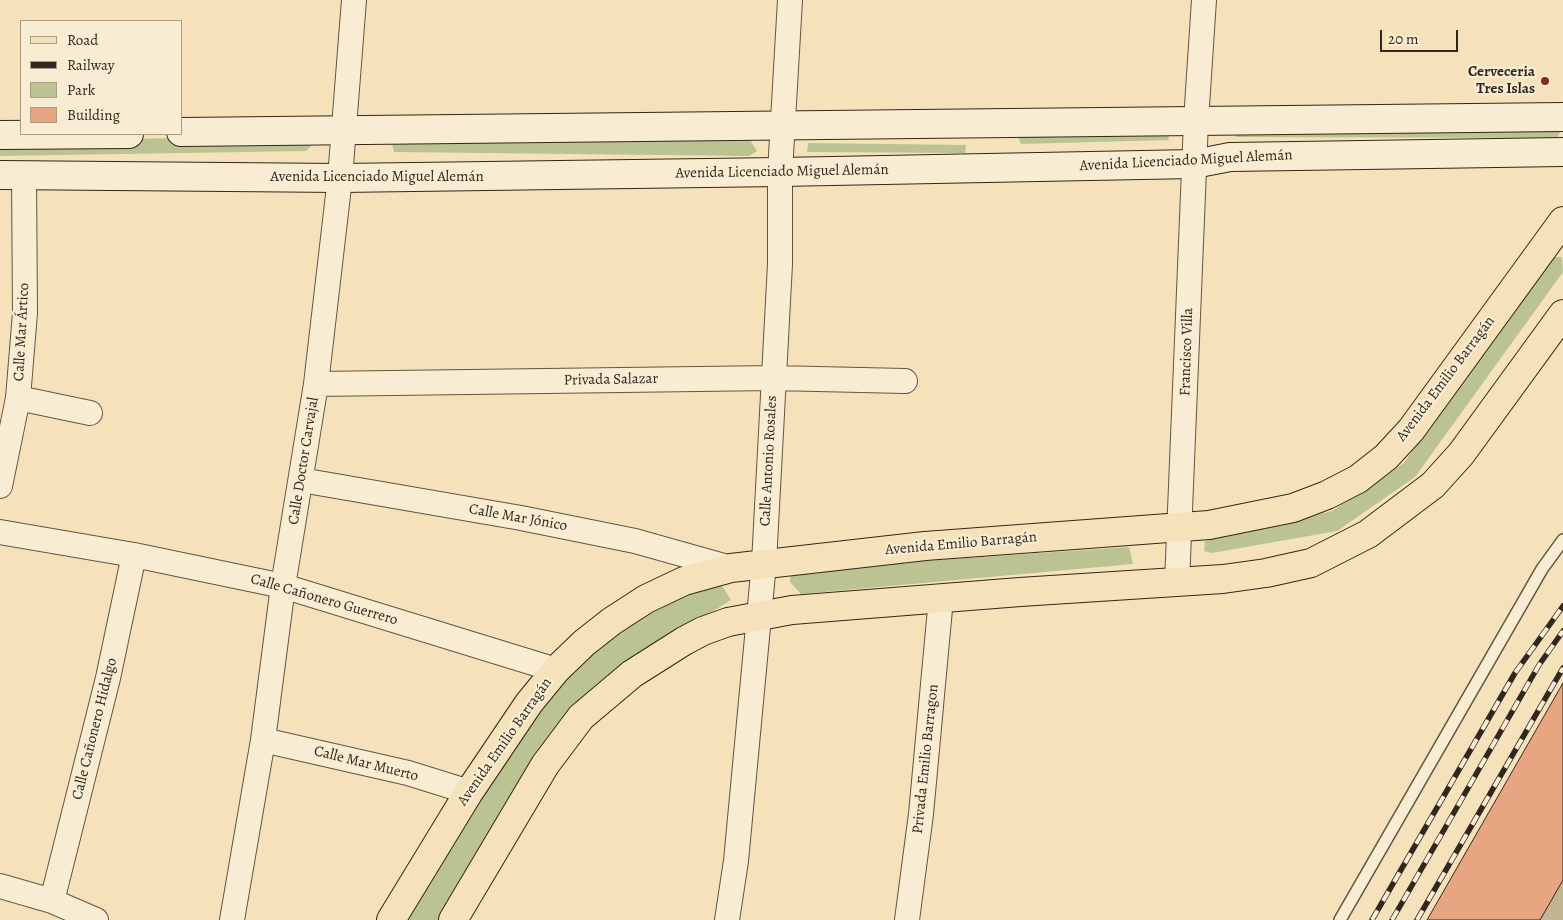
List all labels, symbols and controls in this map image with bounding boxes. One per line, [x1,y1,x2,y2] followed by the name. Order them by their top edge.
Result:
[20,20,182,135] legend
[1383,20,1460,52] scale bar
[1388,29,1419,49] text: 20 m
[67,30,98,50] text: Road
[67,55,114,75] text: Railway
[1468,63,1535,98] place label: Cerveceria Tres Islas
[1539,75,1551,87] marker: Cerveceria Tres Islas
[67,80,95,100] text: Park
[67,105,120,125] text: Building
[1079,146,1293,176] street label: Avenida Licenciado Miguel Alemán
[675,161,889,183] street label: Avenida Licenciado Miguel Alemán
[270,168,484,186] street label: Avenida Licenciado Miguel Alemán
[10,282,34,382] street label: Calle Mar Ártico
[1176,307,1198,397] street label: Francisco Villa
[1393,313,1499,445] street label: Avenida Emilio Barragán
[564,370,658,390] street label: Privada Salazar
[757,395,781,527] street label: Calle Antonio Rosales
[285,396,323,526] street label: Calle Doctor Carvajal
[467,500,569,536] street label: Calle Mar Jónico
[884,528,1038,560] street label: Avenida Emilio Barragán
[248,570,400,630] street label: Calle Cañonero Guerrero
[69,656,121,802] street label: Calle Cañonero Hidalgo
[454,674,556,810] street label: Avenida Emilio Barragán
[909,683,943,835] street label: Privada Emilio Barragon
[312,742,420,786] street label: Calle Mar Muerto

